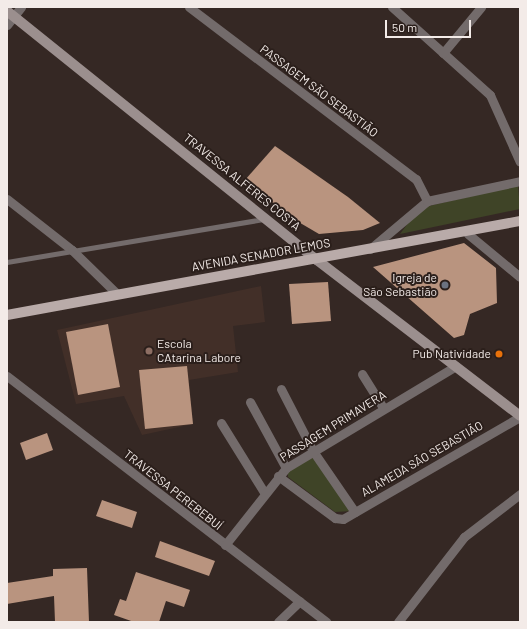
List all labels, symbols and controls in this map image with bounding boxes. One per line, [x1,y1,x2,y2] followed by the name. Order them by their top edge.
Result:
[387,12,473,38] scale bar
[392,20,417,34] text: 50 m
[257,42,381,140] street label: PASSAGEM SÃO SEBASTIÃO
[181,130,303,234] street label: TRAVESSA ALFERES COSTA
[191,236,331,274] street label: AVENIDA SENADOR LEMOS
[363,271,437,299] place label: Igreja de São Sebastião
[440,280,450,290] marker: Igreja de São Sebastião
[157,337,241,365] place label: Escola CAtarina Labore
[144,346,154,356] marker: Escola CAtarina Labore
[412,347,491,361] place label: Pub Natividade
[494,349,504,359] marker: Pub Natividade
[277,387,389,465] street label: PASSAGEM PRIMAVERA
[359,418,485,500] street label: ALAMEDA SÃO SEBASTIÃO
[121,447,225,533] street label: TRAVESSA PEREBEBUÍ

